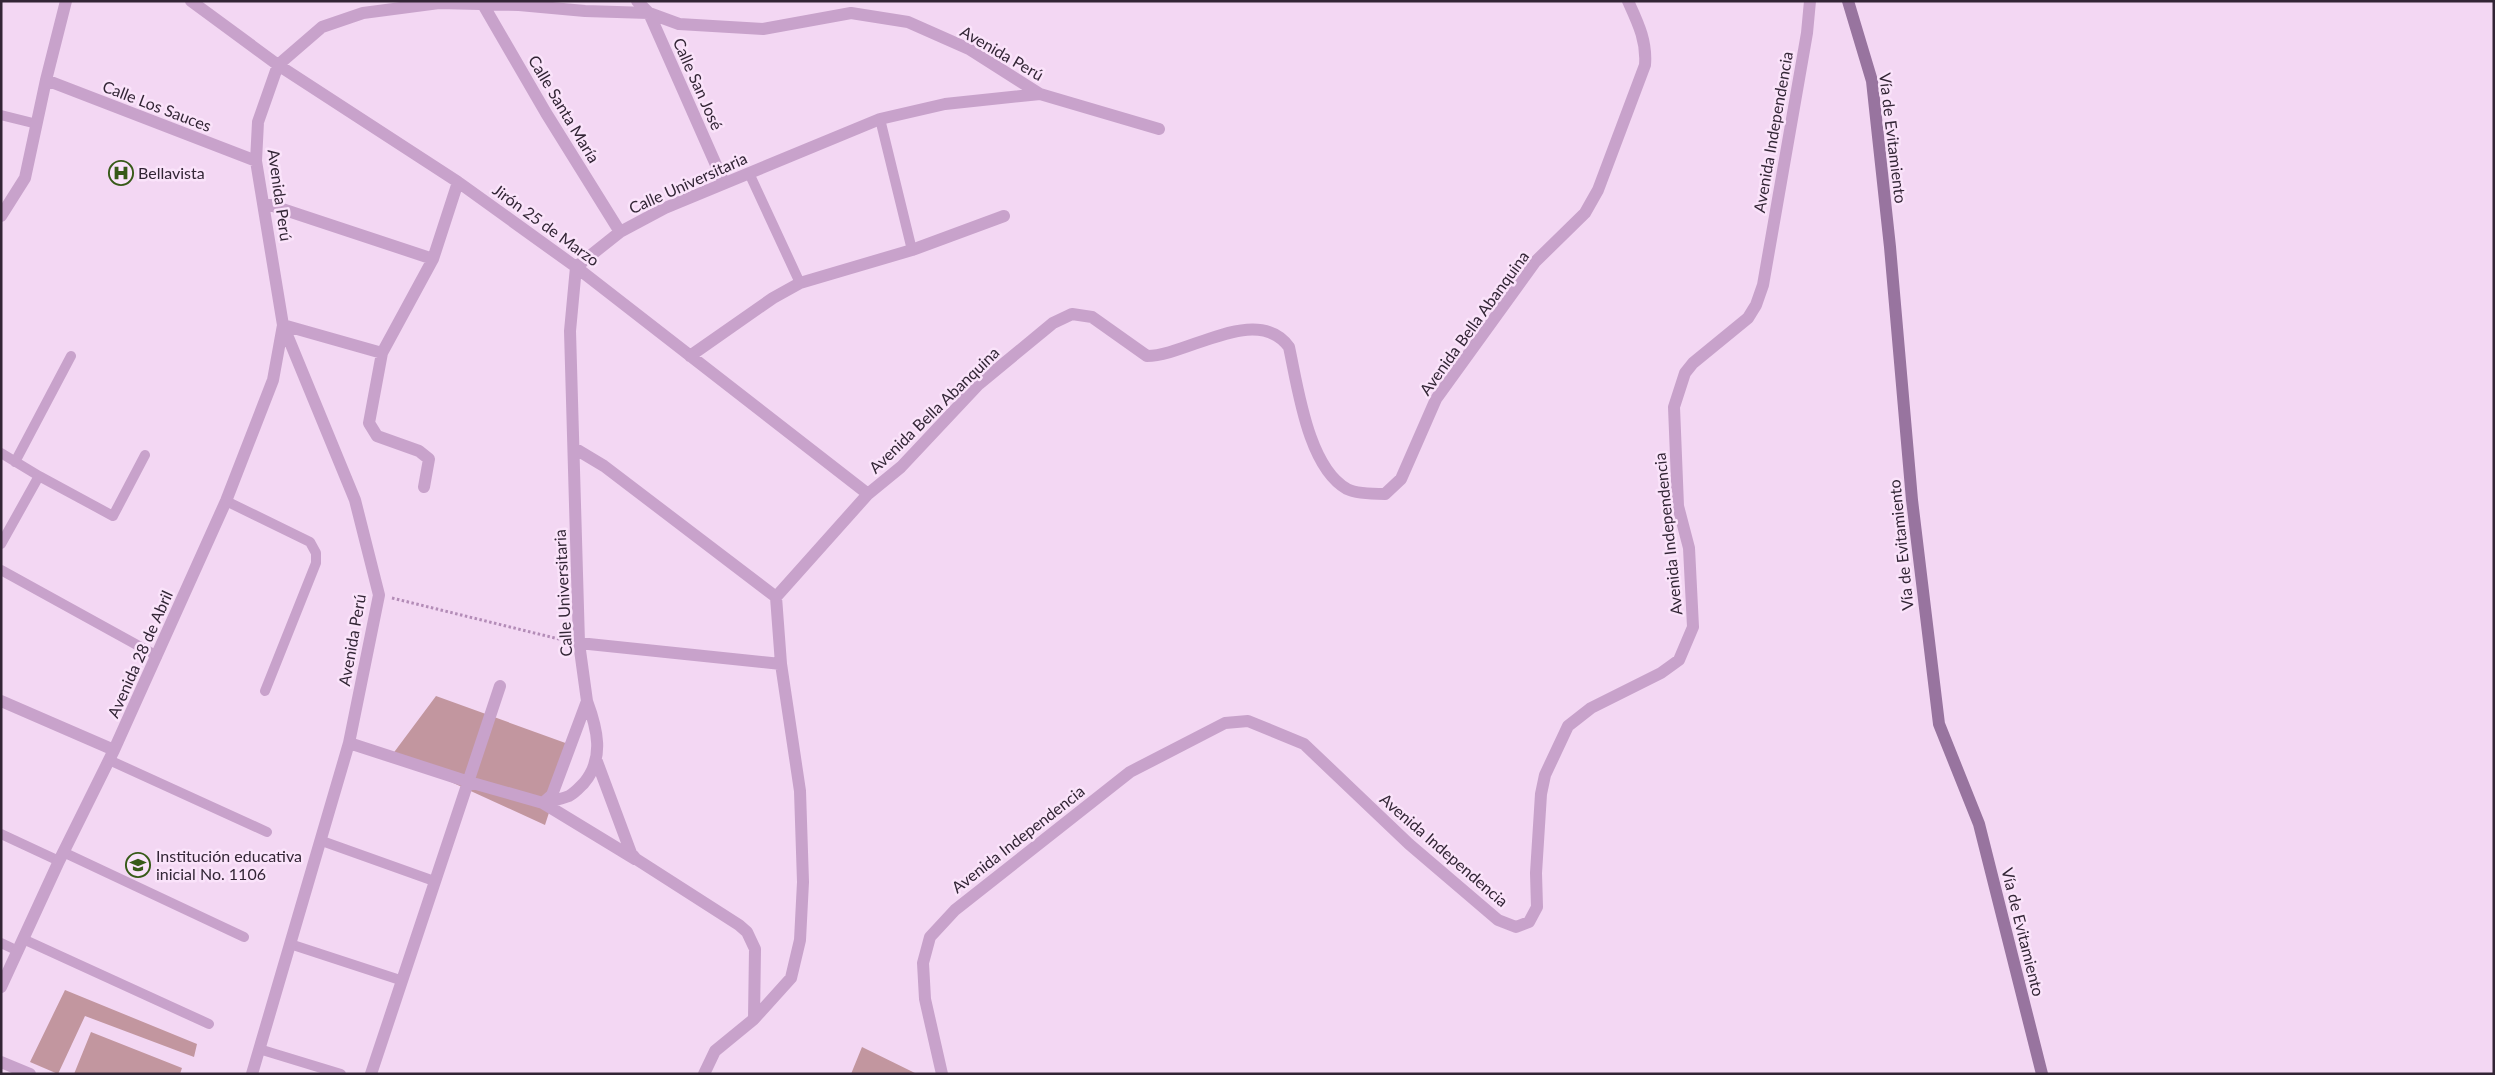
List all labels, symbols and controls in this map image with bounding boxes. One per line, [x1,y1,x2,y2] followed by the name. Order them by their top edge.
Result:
[957,21,1047,84] street label: Avenida Perú
[670,35,727,133] street label: Calle San José
[1749,50,1796,214] street label: Avenida Independencia
[525,52,604,166] street label: Calle Santa María
[1876,71,1911,204] street label: Vía de Evitamiento
[100,76,214,135] street label: Calle Los Sauces
[265,148,296,242] street label: Avenida Perú
[626,148,750,217] street label: Calle Universitaria
[108,160,134,186] hospital icon: Bellavista
[138,163,205,182] place label: Bellavista
[489,180,603,270] street label: Jirón 25 de Marzo
[1415,247,1532,398] street label: Avenida Bella Abanquina
[865,343,1003,477] street label: Avenida Bella Abanquina
[1650,452,1685,616] street label: Avenida Independencia
[1884,479,1917,611] street label: Vía de Evitamiento
[550,529,575,657] street label: Calle Universitaria
[103,587,176,720] street label: Avenida 28 de Abril
[334,593,369,687] street label: Avenida Perú
[948,781,1088,896] street label: Avenida Independencia
[1376,789,1512,910] street label: Avenida Independencia
[156,846,302,883] place label: Institución educativa inicial No. 1106
[125,852,151,878] school or university icon: Institución educativa inicial No. 1106
[1998,866,2049,998] street label: Vía de Evitamiento

